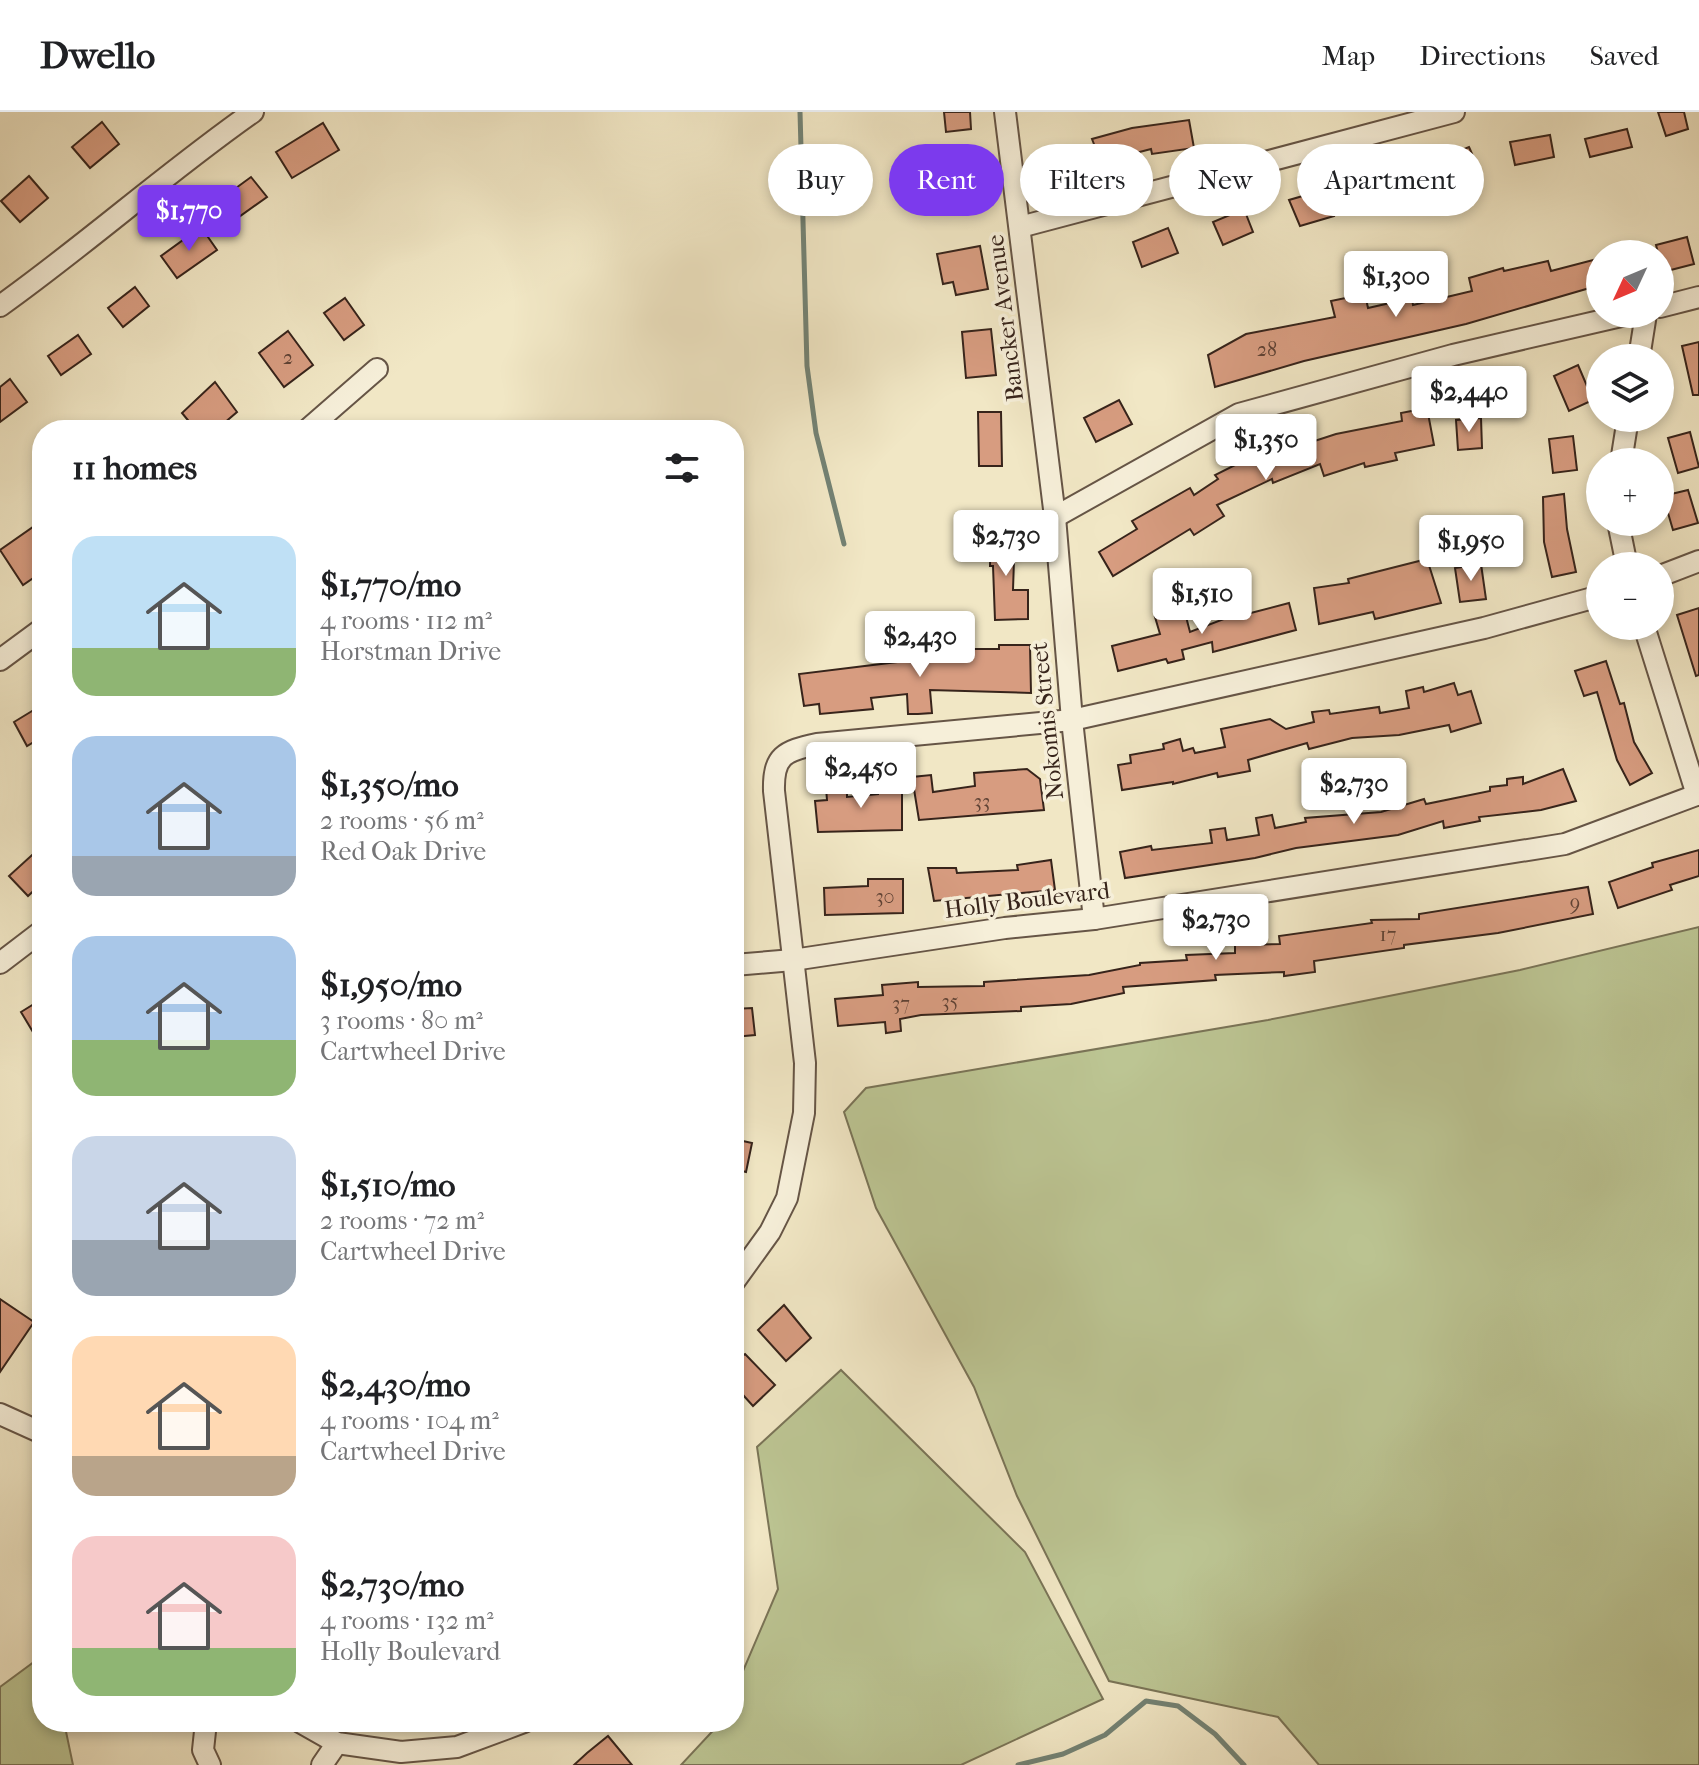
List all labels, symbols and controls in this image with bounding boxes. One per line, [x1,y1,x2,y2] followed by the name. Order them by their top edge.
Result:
[40,33,155,78] text: Dwello
[1322,39,1375,72] text: Map
[1419,39,1546,72] text: Directions
[1590,39,1659,72] text: Saved
[768,144,873,216] chip: Buy
[889,144,1004,216] chip: Rent
[1020,144,1153,216] chip: Filters
[1169,144,1281,216] chip: New
[1297,144,1484,216] chip: Apartment
[124,185,254,253] pin: $1,770
[156,195,222,226] text: $1,770
[981,233,1029,403] street label: Bancker Avenue
[1586,240,1674,328] north arrow
[1586,240,1674,640] map controls
[1331,251,1461,319] pin: $1,300
[1362,261,1430,292] text: $1,300
[1257,338,1277,361] house number: 28
[1586,344,1674,432] button: layers
[283,346,293,369] house number: 2
[1404,366,1534,434] pin: $2,440
[1430,376,1508,407] text: $2,440
[1201,414,1331,482] pin: $1,350
[1234,424,1299,455] text: $1,350
[660,446,704,490] icon: filters
[72,448,197,488] text: 11 homes
[1586,448,1674,536] button: +
[941,510,1071,578] pin: $2,730
[1406,515,1536,583] pin: $1,950
[971,520,1041,551] text: $2,730
[1437,525,1505,556] text: $1,950
[1586,552,1674,640] button: −
[320,565,461,605] text: $1,770/mo
[136,568,232,664] icon: home
[1137,568,1267,636] pin: $1,510
[1171,578,1233,609] text: $1,510
[320,605,492,636] text: 4 rooms · 112 m²
[855,611,985,679] pin: $2,430
[883,621,957,652] text: $2,430
[320,636,501,667] text: Horstman Drive
[1025,640,1069,801] street label: Nokomis Street
[796,742,926,810] pin: $2,450
[824,752,898,783] text: $2,450
[1289,758,1419,826] pin: $2,730
[320,765,459,805] text: $1,350/mo
[136,768,232,864] icon: home
[1319,768,1389,799] text: $2,730
[974,790,990,813] house number: 33
[320,805,484,836] text: 2 rooms · 56 m²
[320,836,486,867] text: Red Oak Drive
[943,876,1112,924] street label: Holly Boulevard
[875,885,895,908] house number: 30
[1570,892,1580,915] house number: 9
[1151,894,1281,962] pin: $2,730
[1181,904,1251,935] text: $2,730
[1380,923,1397,946] house number: 17
[320,965,462,1005] text: $1,950/mo
[136,968,232,1064] icon: home
[942,990,958,1013] house number: 35
[892,992,910,1015] house number: 37
[320,1005,483,1036] text: 3 rooms · 80 m²
[320,1036,506,1067] text: Cartwheel Drive
[320,1165,456,1205] text: $1,510/mo
[136,1168,232,1264] icon: home
[320,1205,484,1236] text: 2 rooms · 72 m²
[320,1236,506,1267] text: Cartwheel Drive
[320,1365,471,1405] text: $2,430/mo
[136,1368,232,1464] icon: home
[320,1405,499,1436] text: 4 rooms · 104 m²
[320,1436,506,1467] text: Cartwheel Drive
[320,1565,464,1605] text: $2,730/mo
[136,1568,232,1664] icon: home
[320,1605,494,1636] text: 4 rooms · 132 m²
[320,1636,500,1667] text: Holly Boulevard

